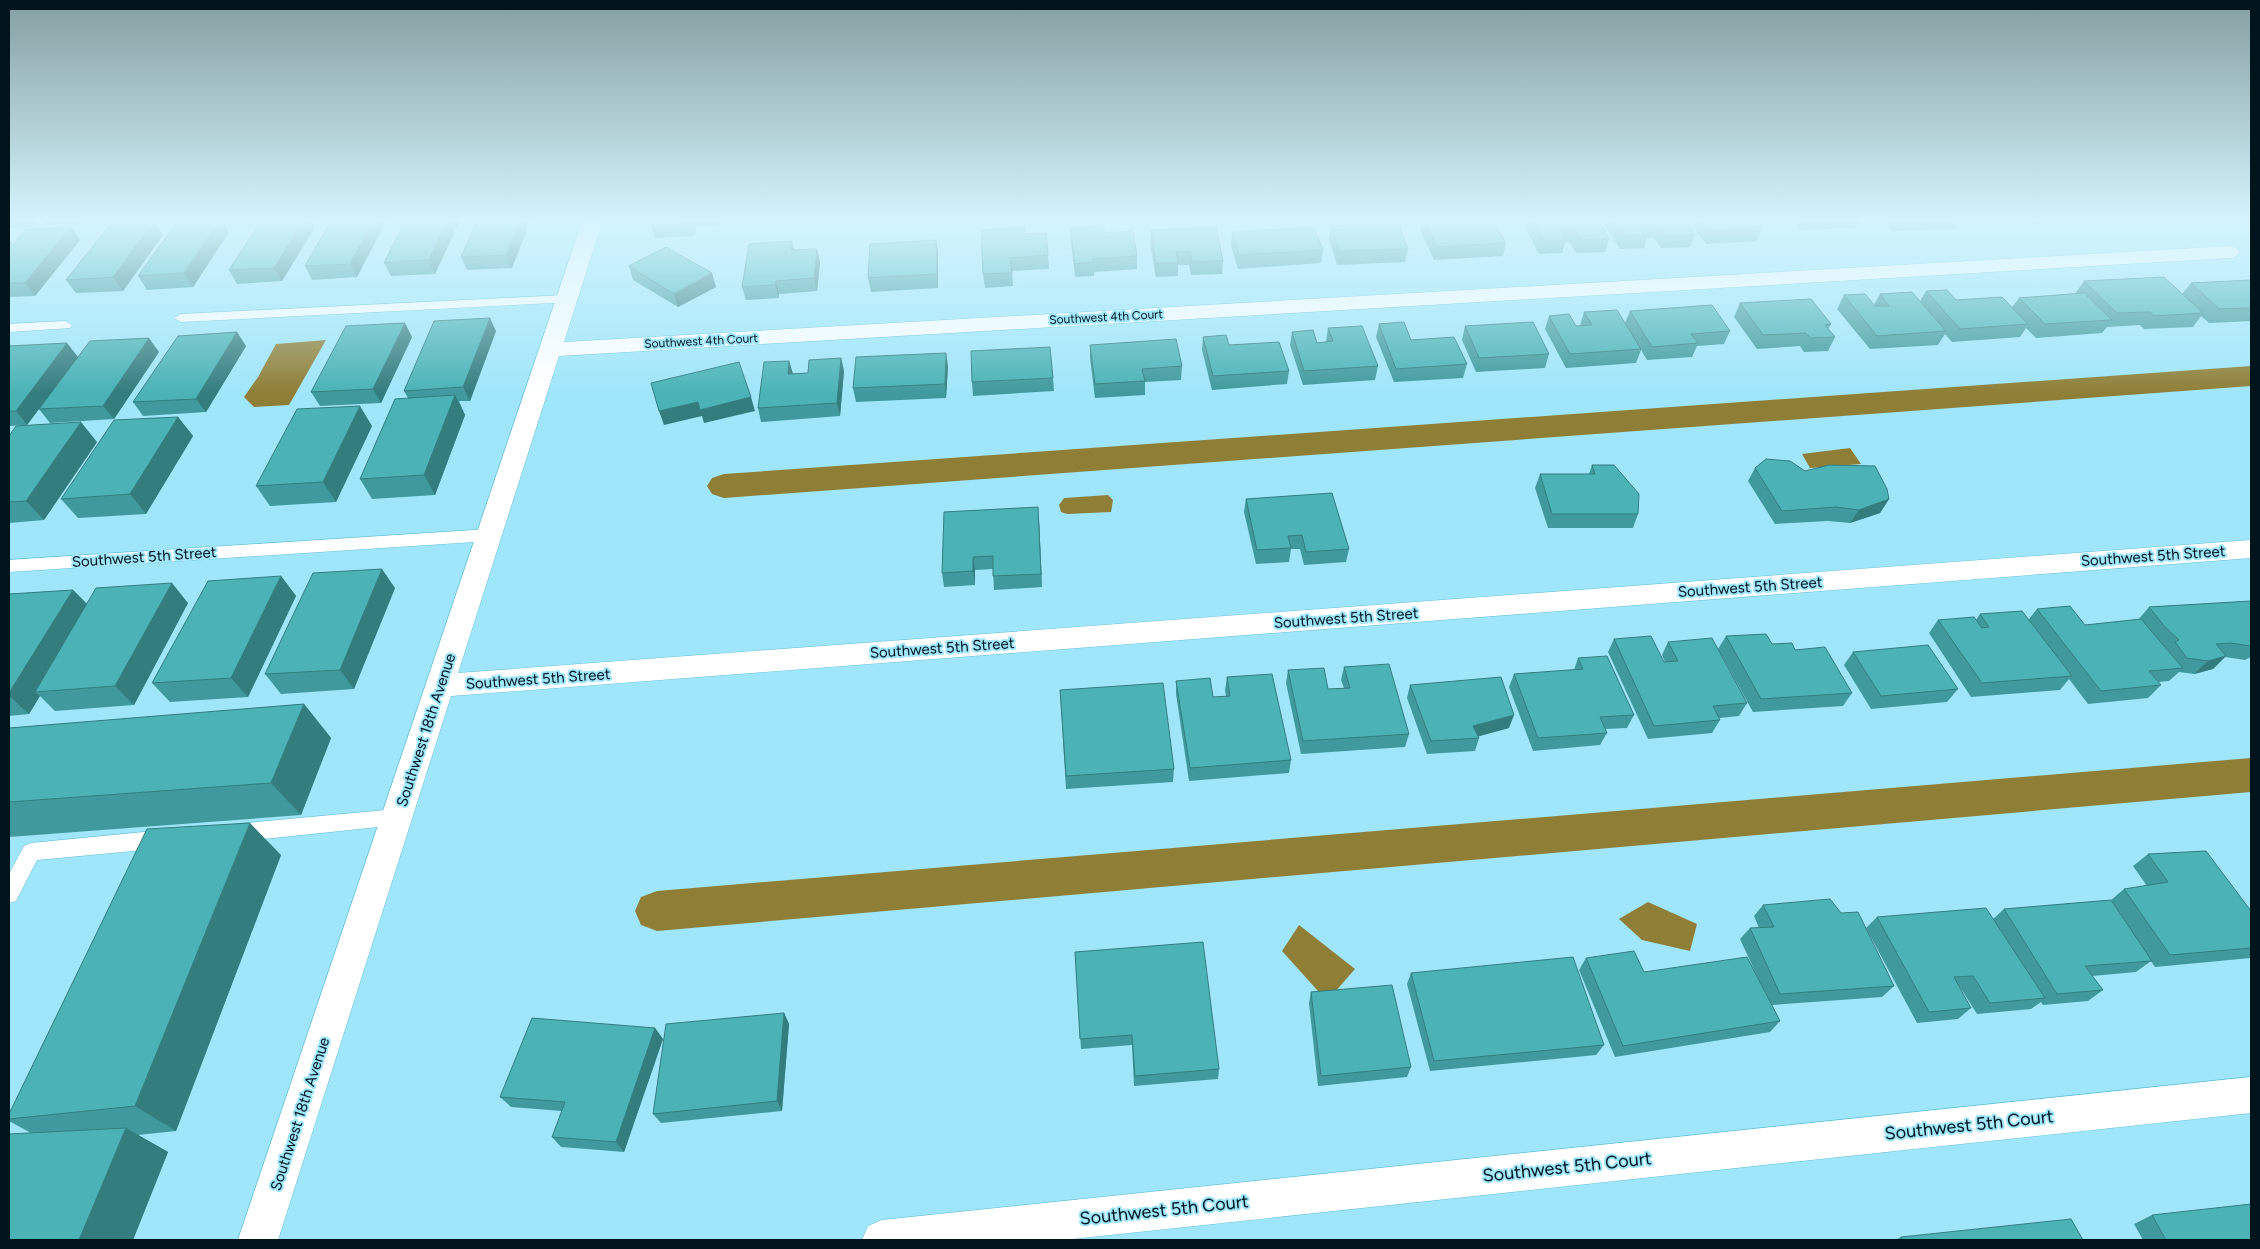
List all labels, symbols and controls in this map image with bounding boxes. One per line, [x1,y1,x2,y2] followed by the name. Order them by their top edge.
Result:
[1049,307,1164,327] street label: Southwest 4th Court
[644,331,759,351] street label: Southwest 4th Court
[2080,542,2226,570] street label: Southwest 5th Street
[71,543,217,571] street label: Southwest 5th Street
[1677,573,1823,601] street label: Southwest 5th Street
[1273,604,1419,632] street label: Southwest 5th Street
[869,634,1015,662] street label: Southwest 5th Street
[393,651,459,809] street label: Southwest 18th Avenue
[465,665,611,693] street label: Southwest 5th Street
[267,1035,333,1193] street label: Southwest 18th Avenue
[1884,1105,2055,1145] street label: Southwest 5th Court
[1482,1147,1653,1187] street label: Southwest 5th Court
[1079,1190,1250,1230] street label: Southwest 5th Court

